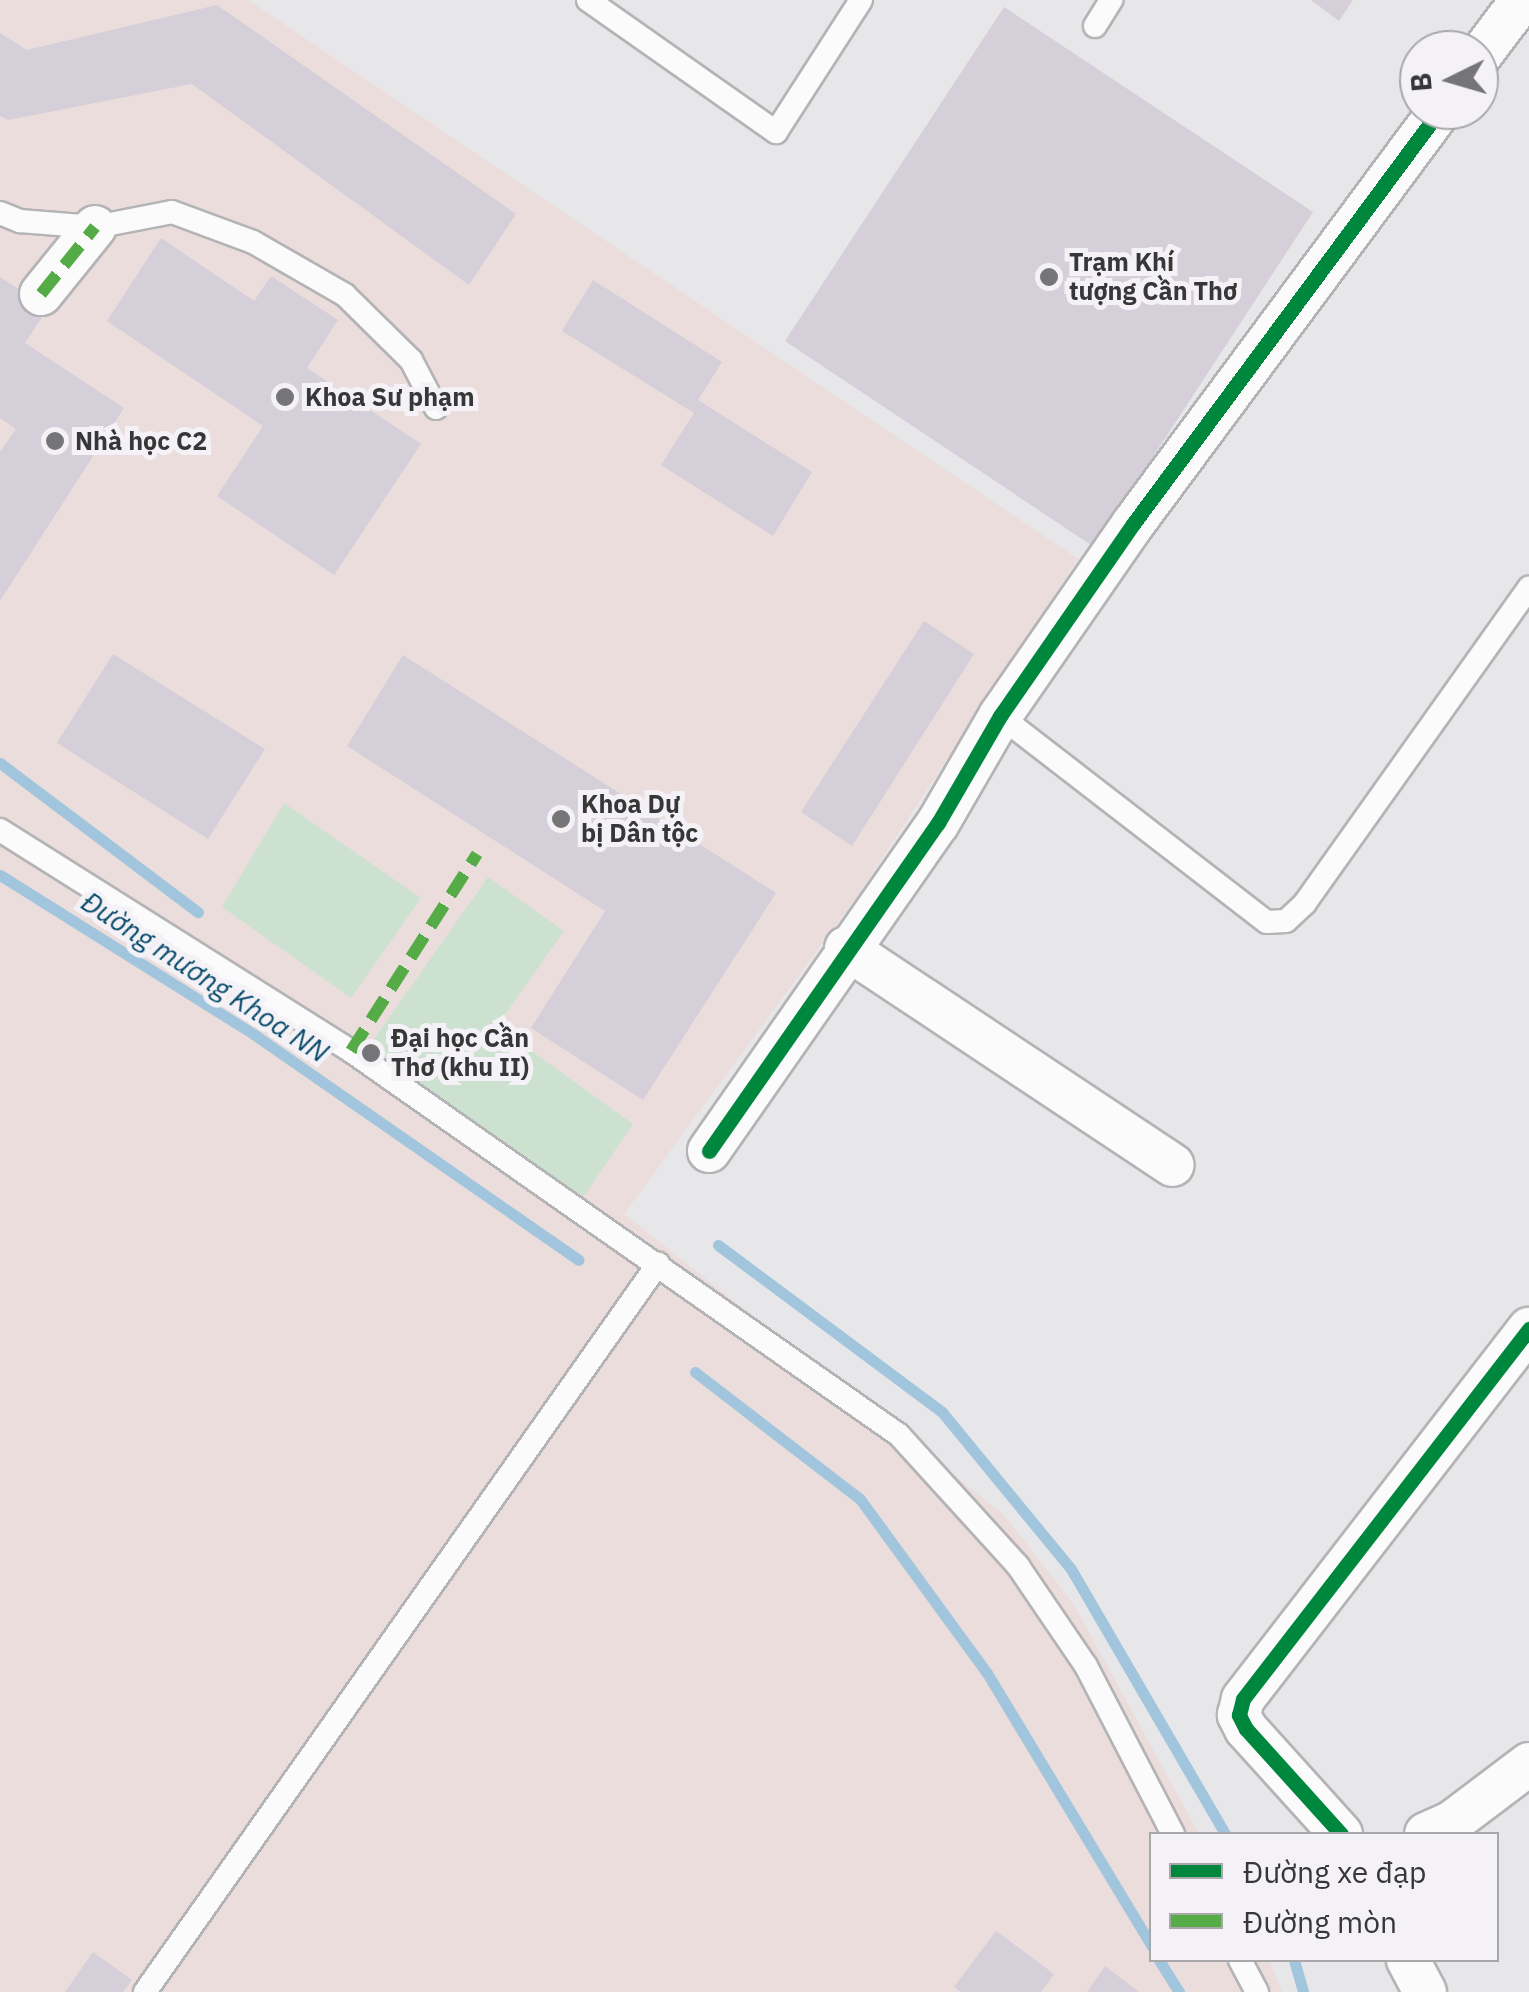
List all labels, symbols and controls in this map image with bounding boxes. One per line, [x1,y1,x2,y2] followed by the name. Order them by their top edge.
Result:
[1399,30,1499,130] north arrow
[1401,72,1440,93] text: B
[1069,248,1237,307] place label: Trạm Khí tượng Cần Thơ
[1038,266,1060,288] marker: Trạm Khí tượng Cần Thơ
[305,382,475,412] place label: Khoa Sư phạm
[274,386,296,408] marker: Khoa Sư phạm
[75,426,207,456] place label: Nhà học C2
[44,430,66,452] marker: Nhà học C2
[581,790,698,849] place label: Khoa Dự bị Dân tộc
[550,808,572,830] marker: Khoa Dự bị Dân tộc
[75,885,335,1069] water label: Đường mương Khoa NN
[391,1024,529,1083] place label: Đại học Cần Thơ (khu II)
[360,1042,382,1064] marker: Đại học Cần Thơ (khu II)
[1149,1832,1499,1962] legend
[1243,1852,1426,1891] text: Đường xe đạp
[1243,1902,1397,1941] text: Đường mòn

